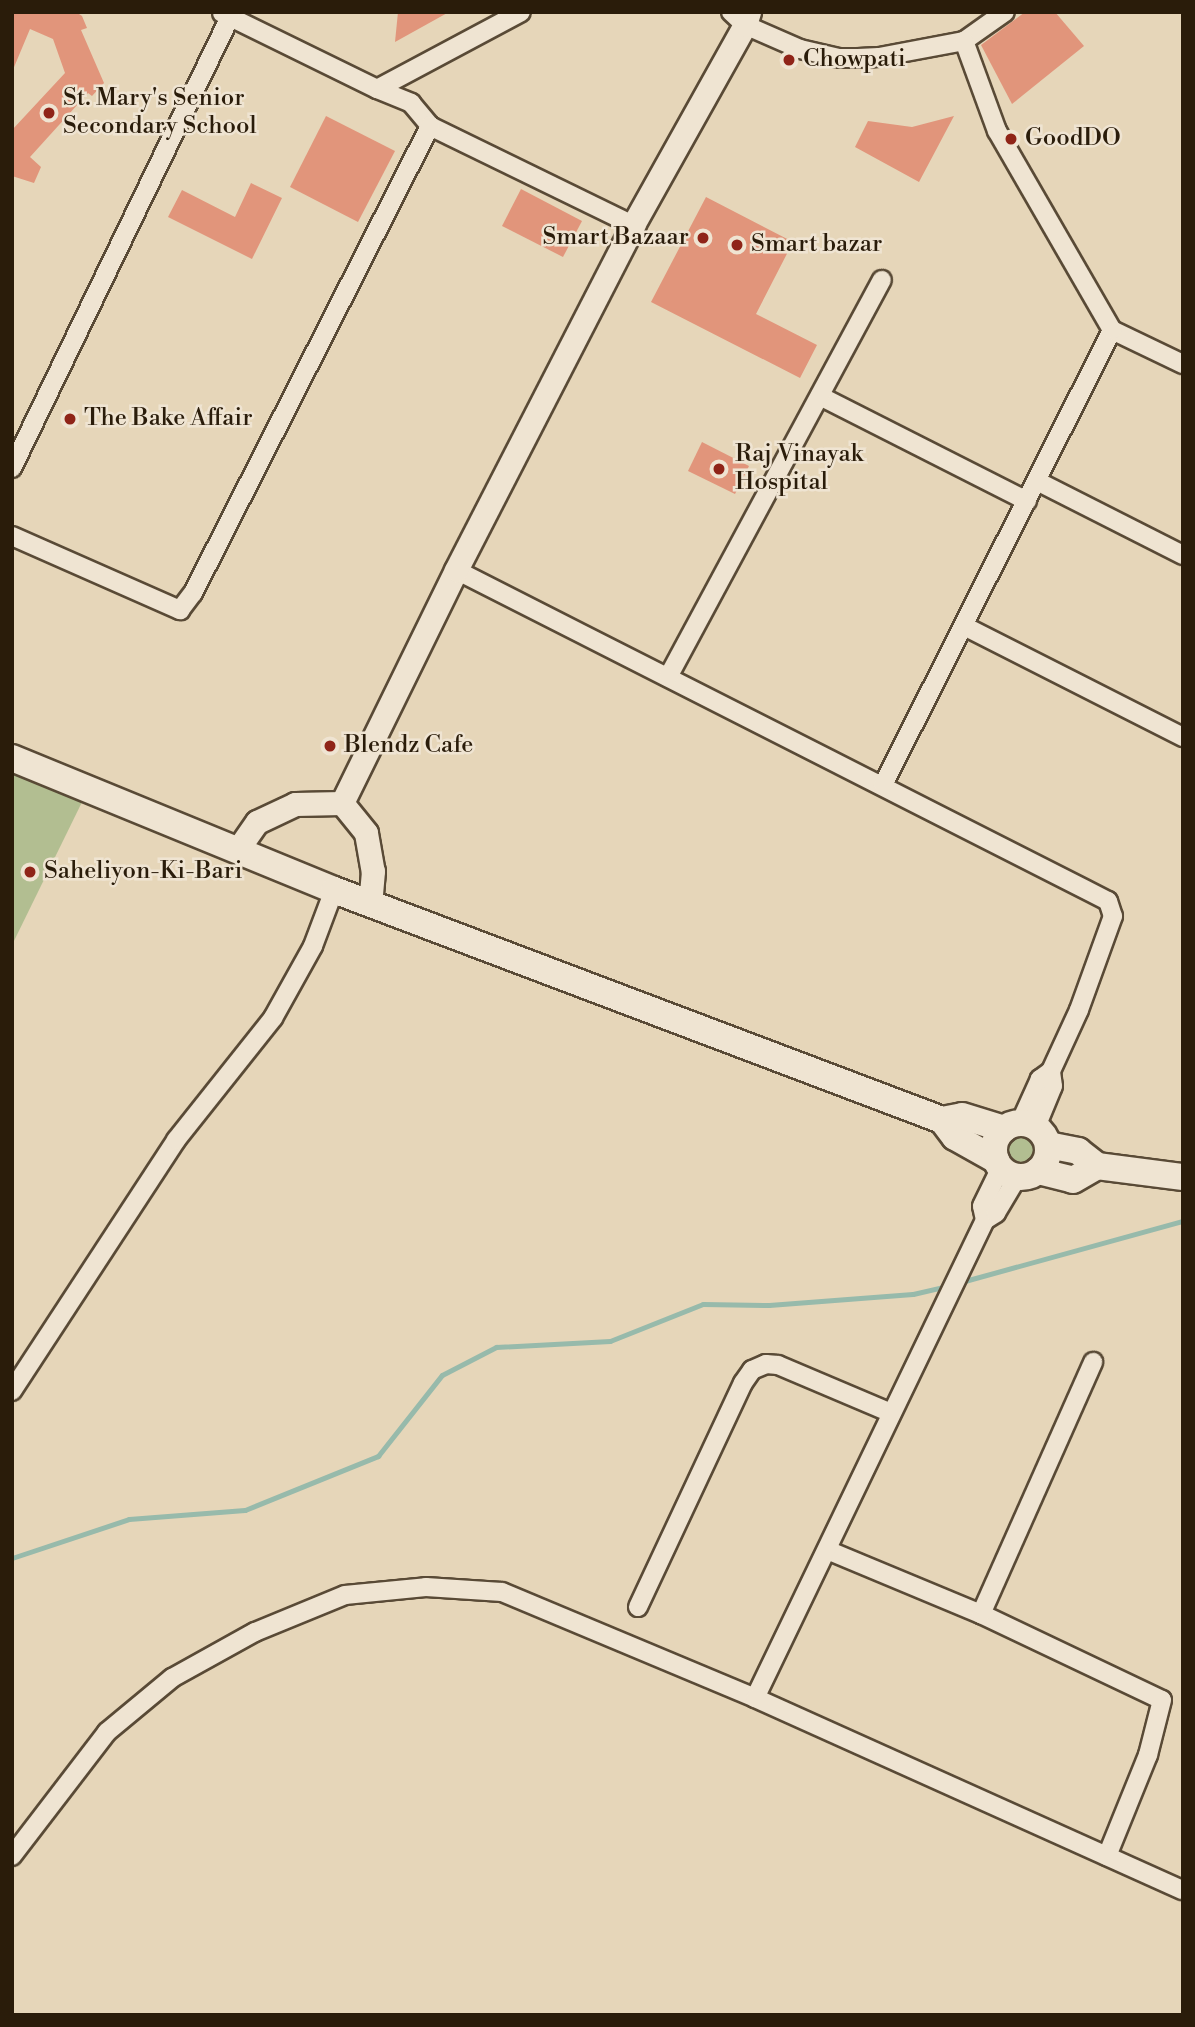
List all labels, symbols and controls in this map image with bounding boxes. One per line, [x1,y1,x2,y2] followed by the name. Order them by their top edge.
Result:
[803,46,906,74] place label: Chowpati
[781,52,797,68] marker: Chowpati
[63,85,257,141] place label: St. Mary's Senior Secondary School
[41,105,57,121] marker: St. Mary's Senior Secondary School
[1025,125,1121,153] place label: GoodDO
[1003,131,1019,147] marker: GoodDO
[542,224,689,252] place label: Smart Bazaar
[695,230,711,246] marker: Smart Bazaar
[751,231,882,259] place label: Smart bazar
[729,237,745,253] marker: Smart bazar
[84,405,253,433] place label: The Bake Affair
[62,411,78,427] marker: The Bake Affair
[735,441,863,497] place label: Raj Vinayak Hospital
[709,459,729,479] marker: Raj Vinayak Hospital
[344,732,473,760] place label: Blendz Cafe
[322,738,338,754] marker: Blendz Cafe
[44,858,243,886] place label: Saheliyon-Ki-Bari
[22,864,38,880] marker: Saheliyon-Ki-Bari

